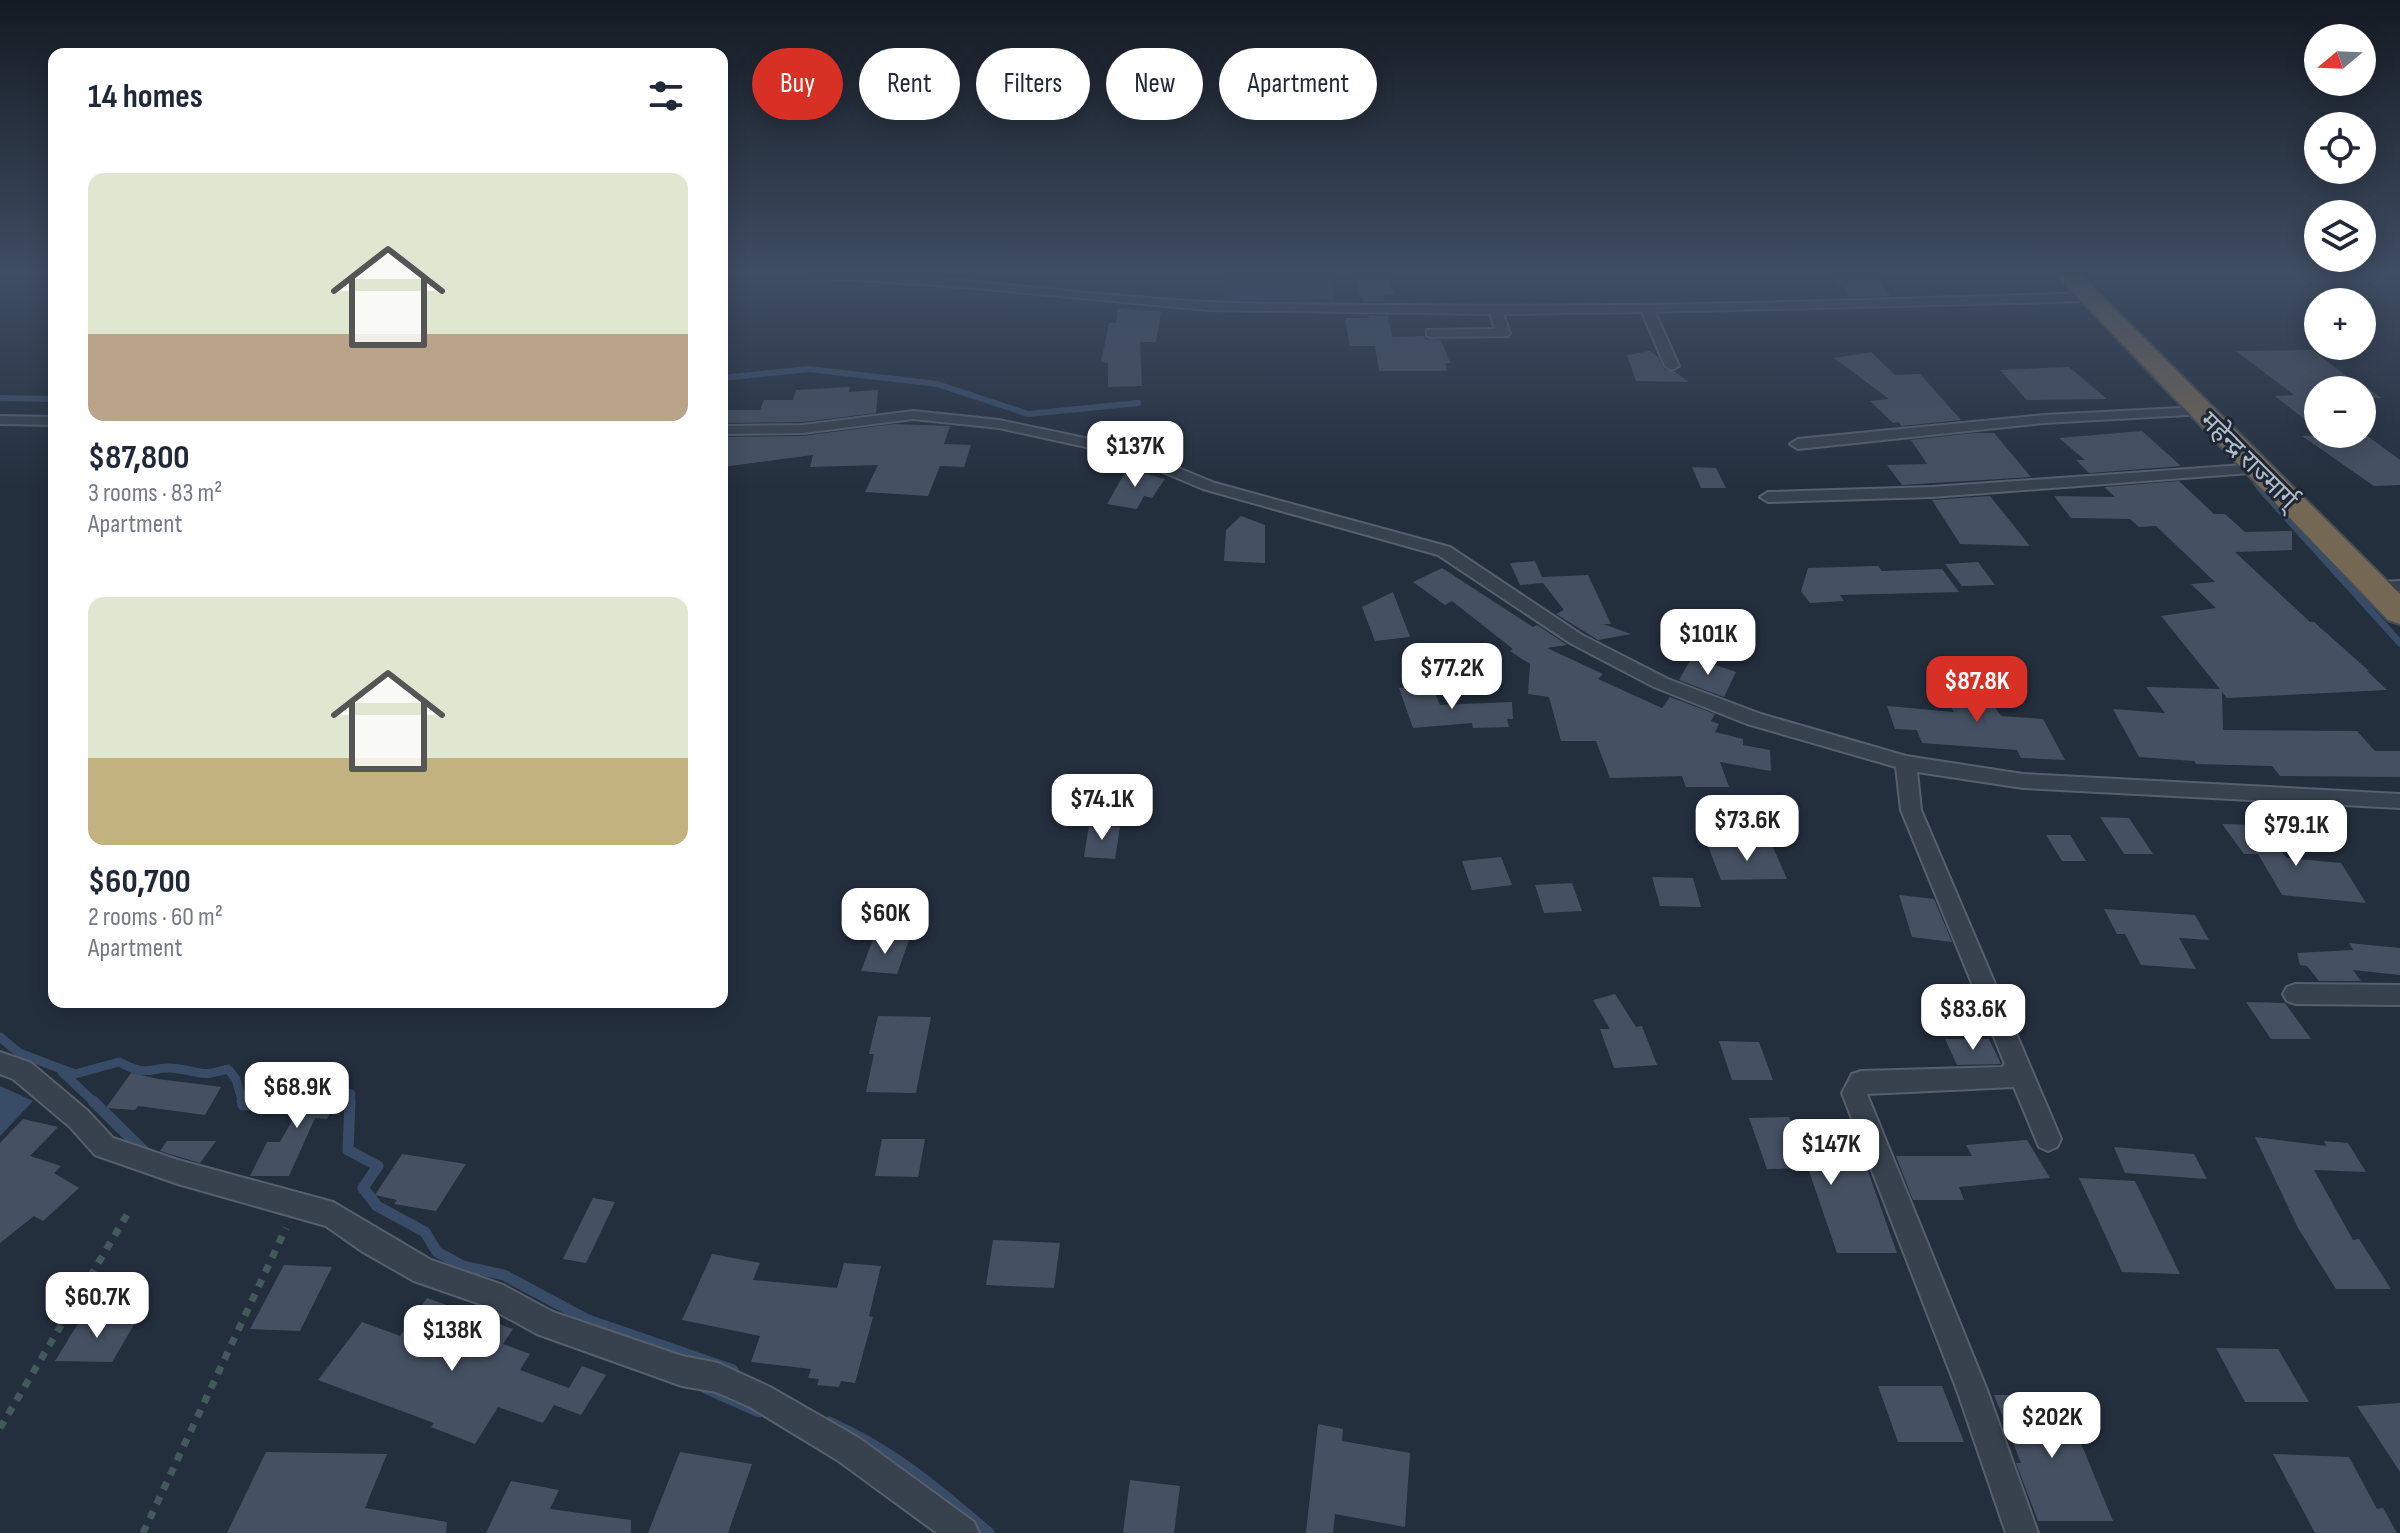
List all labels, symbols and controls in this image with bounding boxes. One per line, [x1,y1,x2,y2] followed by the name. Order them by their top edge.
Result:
[2304,24,2376,96] north arrow
[2304,24,2376,448] map controls
[752,48,843,120] chip: Buy
[859,48,960,120] chip: Rent
[976,48,1090,120] chip: Filters
[1106,48,1203,120] chip: New
[1219,48,1377,120] chip: Apartment
[644,74,688,118] icon: filters
[88,76,203,117] text: 14 homes
[2304,112,2376,184] button: locate
[2304,200,2376,272] button: layers
[316,225,460,369] icon: home
[2304,288,2376,360] button: +
[2304,376,2376,448] button: −
[2193,405,2306,519] street label: महेन्द्र राज्मार्ग्
[1079,421,1191,489] pin: $137K
[1105,431,1165,462] text: $137K
[88,437,190,478] text: $87,800
[88,478,222,509] text: 3 rooms · 83 m²
[88,509,182,540] text: Apartment
[1652,609,1764,677] pin: $101K
[1678,619,1738,650] text: $101K
[1387,643,1517,711] pin: $77.2K
[316,649,460,793] icon: home
[1420,653,1484,684] text: $77.2K
[1912,656,2042,724] pin: $87.8K
[1944,666,2010,697] text: $87.8K
[1037,774,1167,842] pin: $74.1K
[1070,784,1134,815] text: $74.1K
[1682,795,1812,863] pin: $73.6K
[2231,800,2361,868] pin: $79.1K
[1714,805,1780,836] text: $73.6K
[2263,810,2329,841] text: $79.1K
[88,861,191,902] text: $60,700
[838,888,932,956] pin: $60K
[860,898,910,929] text: $60K
[88,902,223,933] text: 2 rooms · 60 m²
[88,933,182,964] text: Apartment
[1908,984,2038,1052] pin: $83.6K
[1939,994,2007,1025] text: $83.6K
[232,1062,362,1130] pin: $68.9K
[263,1072,331,1103] text: $68.9K
[1775,1119,1887,1187] pin: $147K
[1801,1129,1861,1160] text: $147K
[32,1272,162,1340] pin: $60.7K
[64,1282,130,1313] text: $60.7K
[396,1305,508,1373] pin: $138K
[422,1315,482,1346] text: $138K
[1996,1392,2108,1460] pin: $202K
[2021,1402,2083,1433] text: $202K

